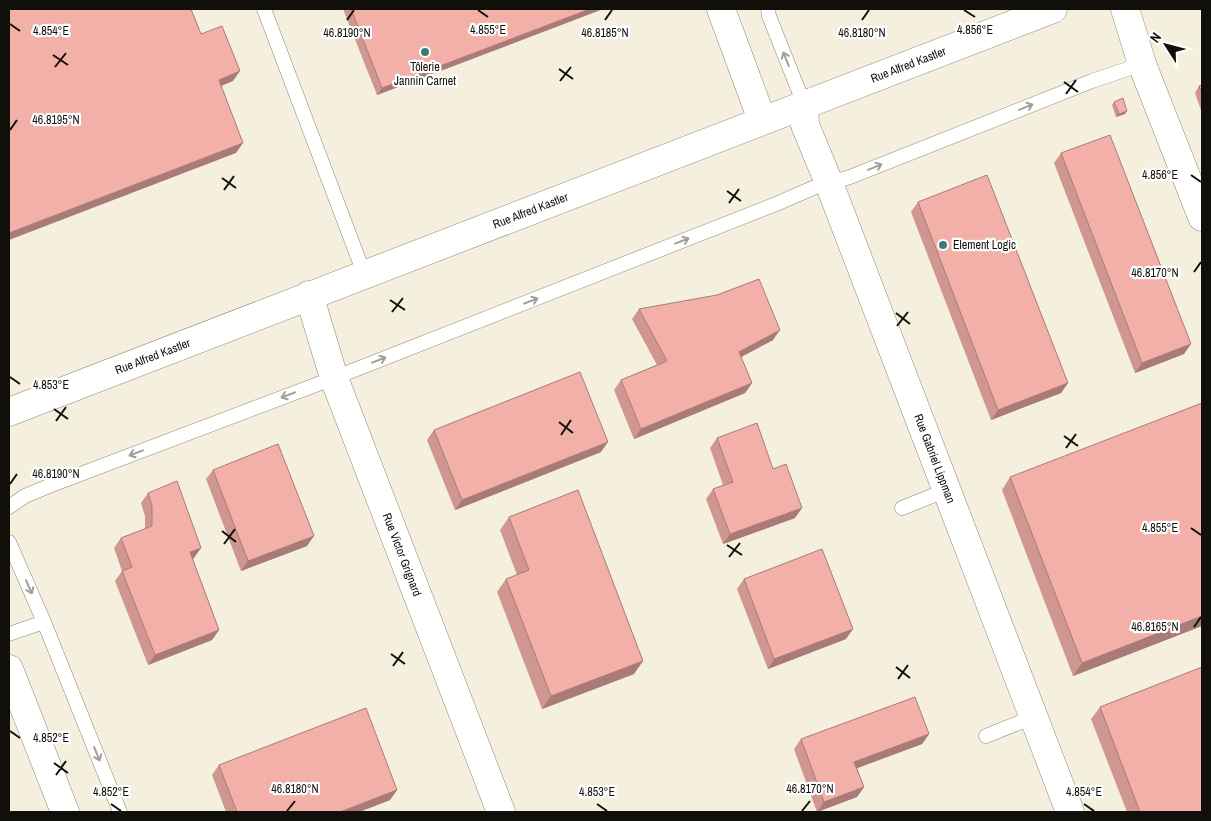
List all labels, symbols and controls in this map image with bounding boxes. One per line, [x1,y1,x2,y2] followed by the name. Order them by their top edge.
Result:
[1141,20,1191,70] north arrow
[470,22,506,38] text: 4.855°E
[957,22,993,38] text: 4.856°E
[33,23,69,39] text: 4.854°E
[323,25,371,41] text: 46.8190°N
[581,25,629,41] text: 46.8185°N
[838,25,886,41] text: 46.8180°N
[1146,29,1165,46] text: N
[868,43,949,87] street label: Rue Alfred Kastler
[419,46,431,58] marker: Tôlerie Jannin Carnet
[781,52,790,67] one-way arrow
[394,59,456,89] place label: Tôlerie Jannin Carnet
[1018,102,1033,111] one-way arrow
[32,112,80,128] text: 46.8195°N
[867,162,882,171] one-way arrow
[1142,167,1178,183] text: 4.856°E
[491,189,571,232] street label: Rue Alfred Kastler
[674,236,689,245] one-way arrow
[953,237,1016,253] place label: Element Logic
[937,239,949,251] marker: Element Logic
[1131,265,1179,281] text: 46.8170°N
[523,295,538,304] one-way arrow
[113,335,193,378] street label: Rue Alfred Kastler
[371,355,386,364] one-way arrow
[33,377,69,393] text: 4.853°E
[281,391,297,400] one-way arrow
[910,412,959,506] street label: Rue Gabriel Lippman
[129,449,145,458] one-way arrow
[32,466,80,482] text: 46.8190°N
[379,511,425,599] street label: Rue Victor Grignard
[1142,520,1178,536] text: 4.855°E
[24,579,34,594] one-way arrow
[1131,619,1179,635] text: 46.8165°N
[33,730,69,746] text: 4.852°E
[93,746,102,761] one-way arrow
[271,781,319,797] text: 46.8180°N
[786,781,834,797] text: 46.8170°N
[93,784,129,800] text: 4.852°E
[579,784,615,800] text: 4.853°E
[1066,784,1102,800] text: 4.854°E

